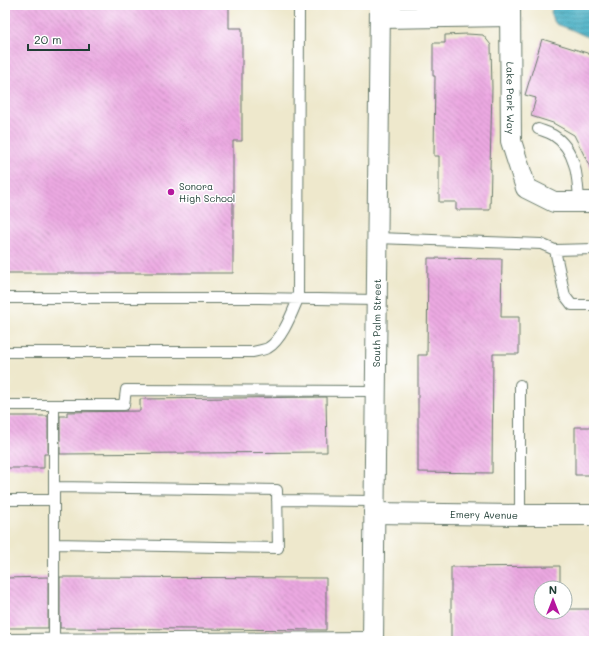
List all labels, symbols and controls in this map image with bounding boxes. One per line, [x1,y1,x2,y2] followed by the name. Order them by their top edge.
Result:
[28,26,89,52] scale bar
[34,31,62,47] text: 20 m
[503,62,518,134] street label: Lake Park Way
[179,179,235,205] place label: Sonora High School
[166,187,176,197] marker: Sonora High School
[369,279,384,367] street label: South Palm Street
[450,507,518,522] street label: Emery Avenue
[533,580,573,620] north arrow
[549,582,557,597] text: N

